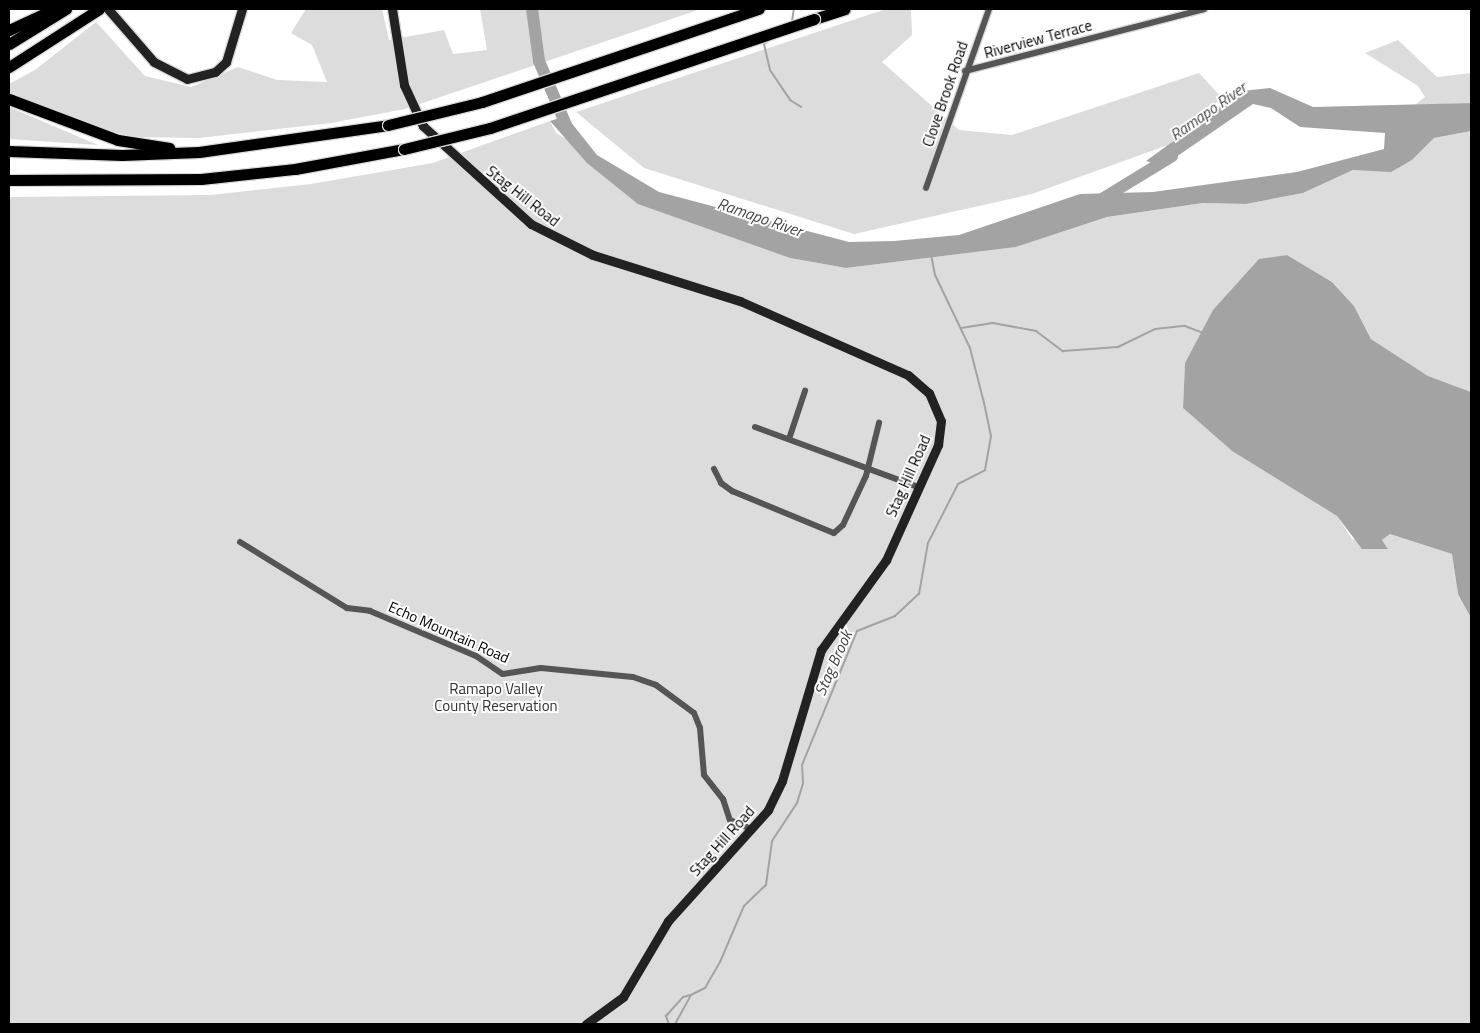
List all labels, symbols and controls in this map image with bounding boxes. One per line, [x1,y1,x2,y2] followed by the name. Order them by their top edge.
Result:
[982,16,1094,62] street label: Riverview Terrace
[919,39,971,149] street label: Clove Brook Road
[1166,78,1250,144] water label: Ramapo River
[483,162,563,230] street label: Stag Hill Road
[715,194,805,240] water label: Ramapo River
[882,432,934,520] street label: Stag Hill Road
[386,597,512,667] street label: Echo Mountain Road
[810,628,856,698] water label: Stag Brook
[434,679,558,714] park label: Ramapo Valley County Reservation
[686,802,758,880] street label: Stag Hill Road

